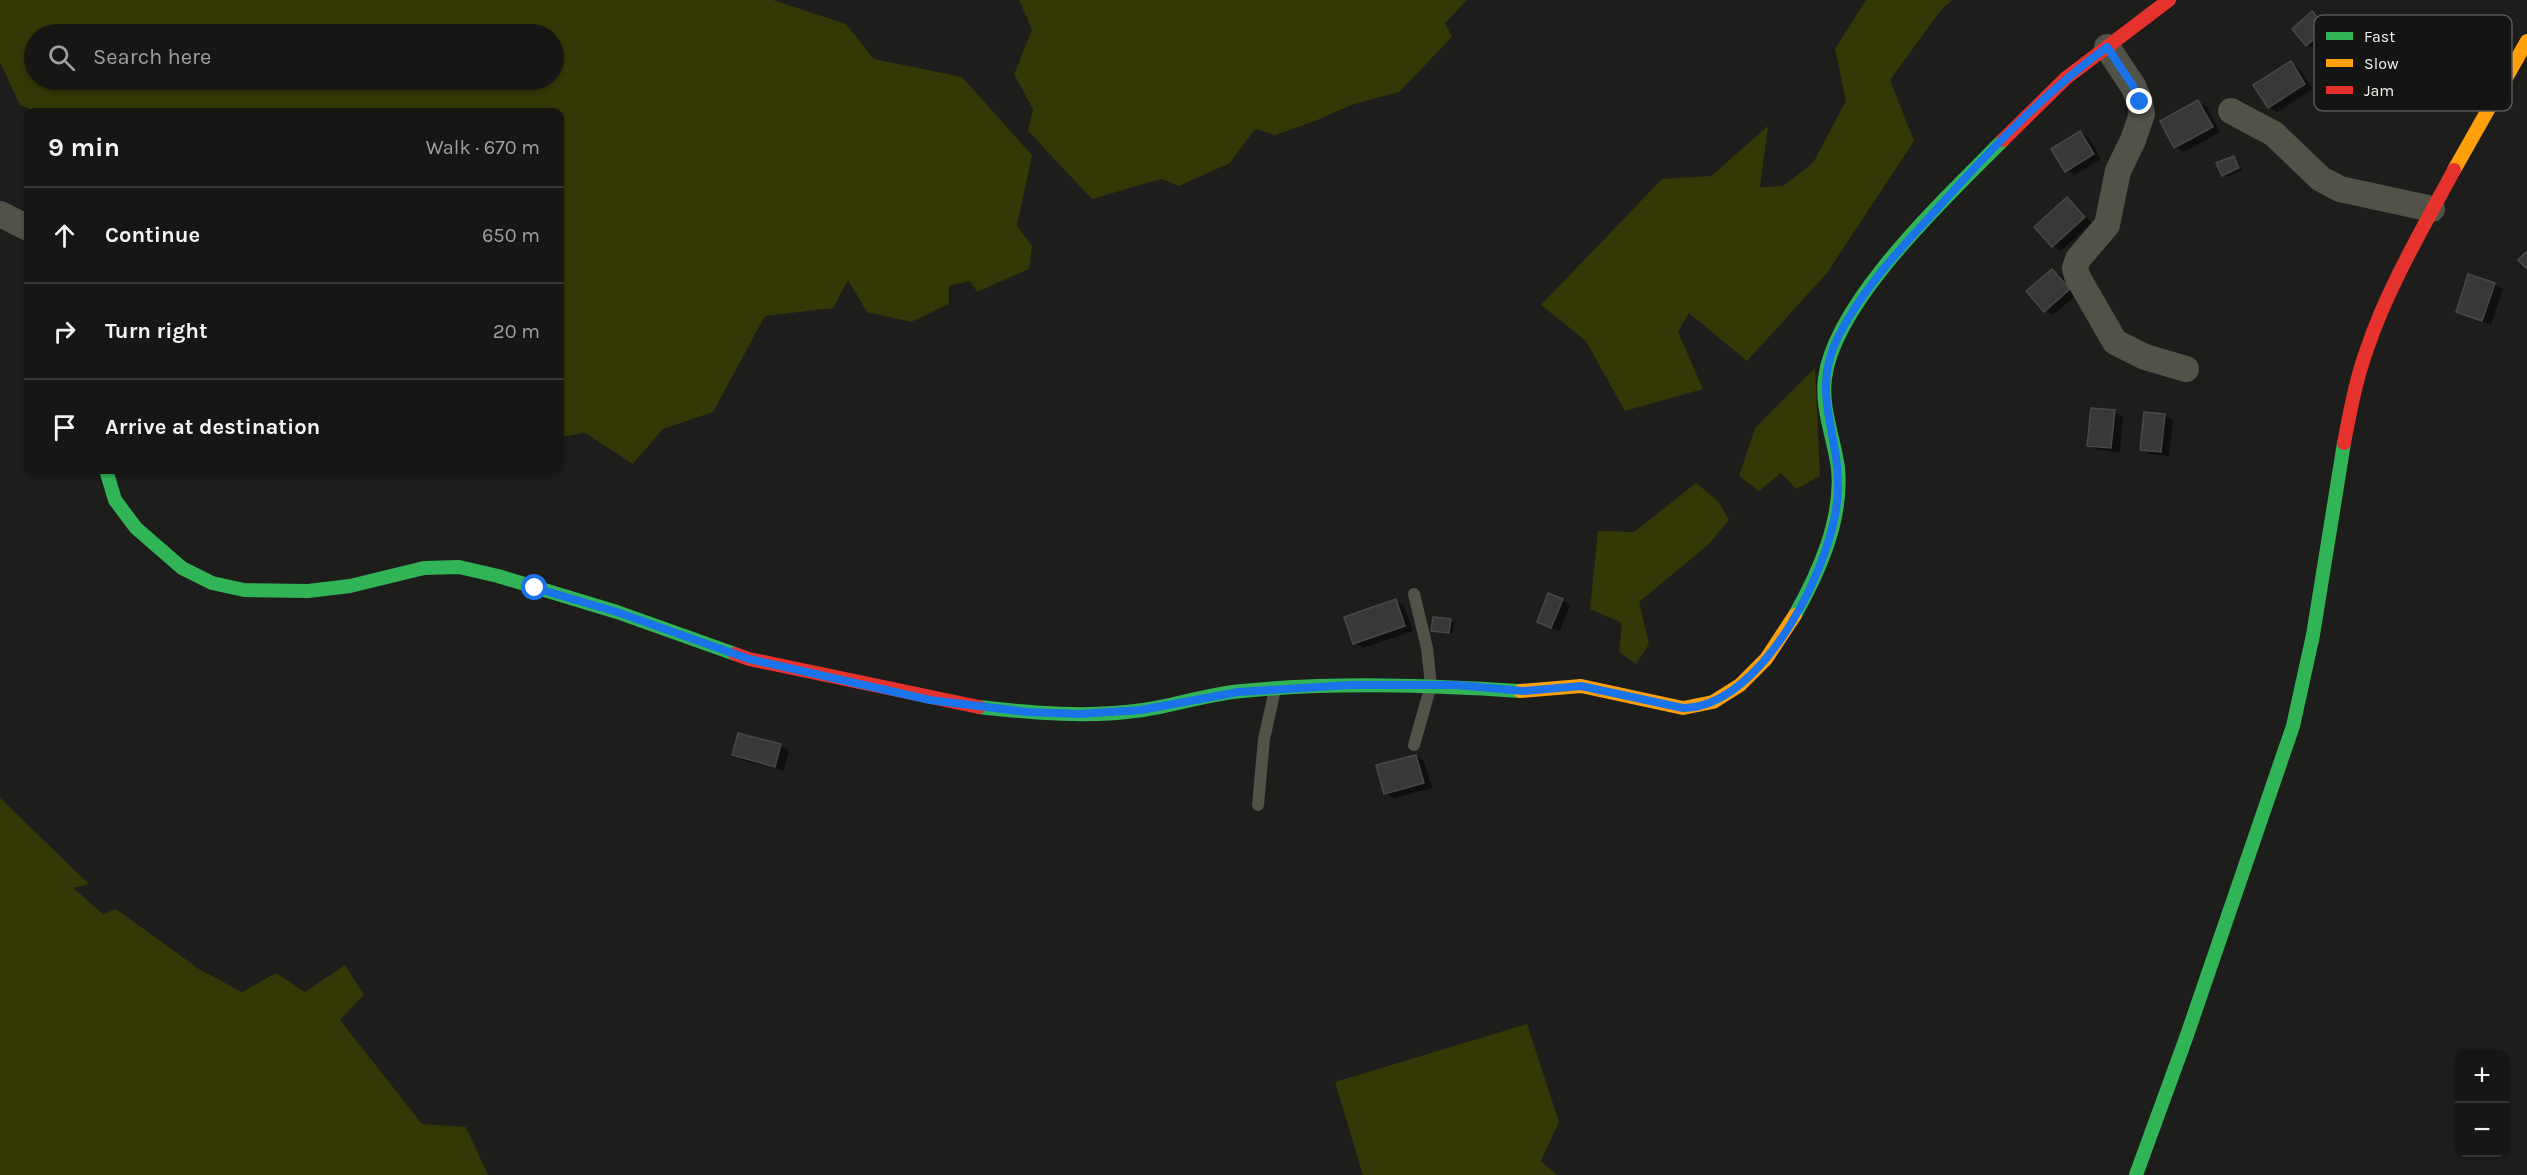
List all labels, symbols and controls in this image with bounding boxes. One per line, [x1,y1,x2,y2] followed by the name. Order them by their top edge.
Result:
[2314,15,2512,111] legend
[24,24,564,90] search box
[2364,27,2395,46] text: Fast
[45,41,78,74] icon: search
[93,44,211,70] text: Search here
[2364,54,2399,73] text: Slow
[2364,81,2394,100] text: Jam
[2126,88,2152,114] route end
[48,132,120,163] text: 9 min
[426,136,540,159] text: Walk · 670 m
[48,219,81,252] icon: ahead
[105,222,200,248] text: Continue
[482,224,540,247] text: 650 m
[48,315,81,348] icon: right
[105,318,208,344] text: Turn right
[493,320,540,343] text: 20 m
[48,411,81,444] icon: arrive
[105,414,320,440] text: Arrive at destination
[521,574,547,600] route start
[2455,1049,2509,1157] map controls
[2455,1049,2509,1103] button: +
[2455,1103,2509,1157] button: −

